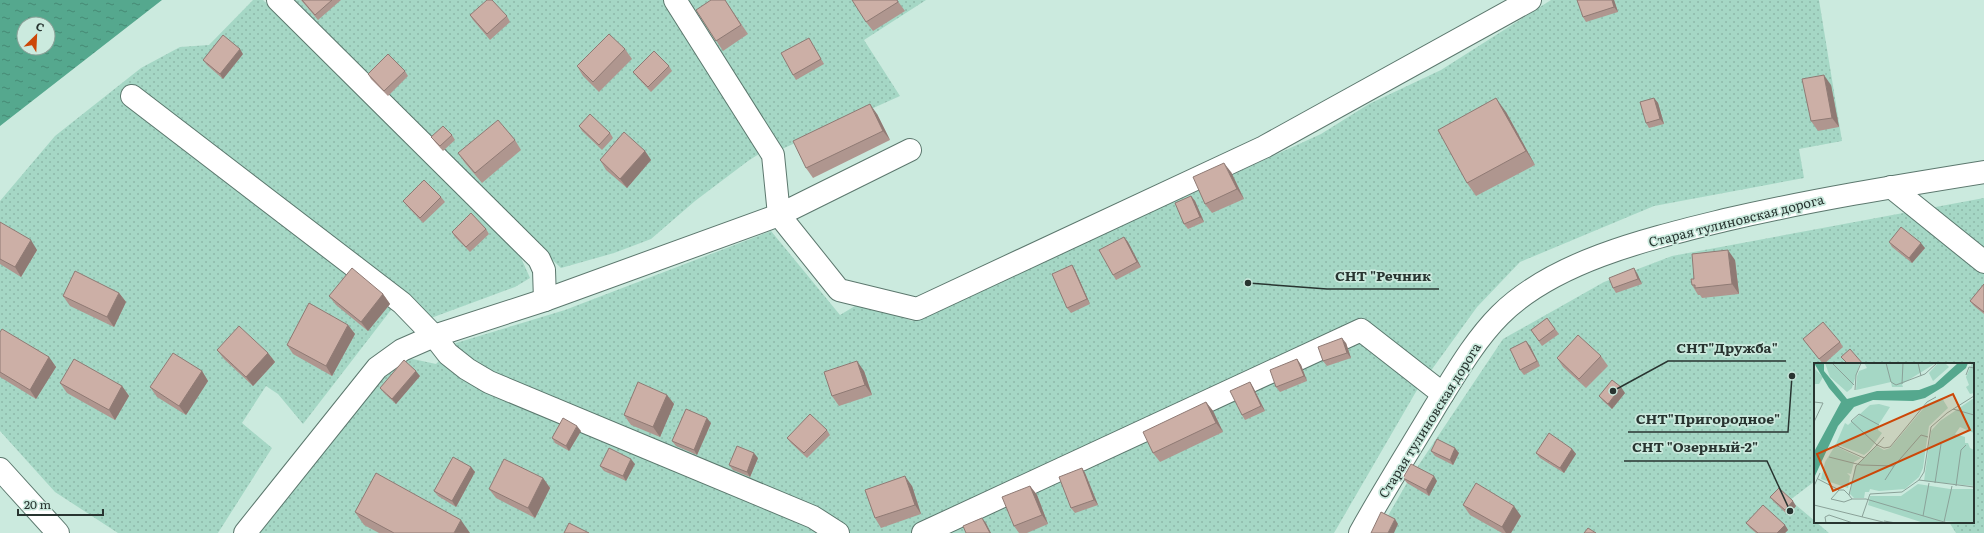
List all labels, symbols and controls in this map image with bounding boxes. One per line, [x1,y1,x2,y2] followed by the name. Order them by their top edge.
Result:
[16,16,56,56] north arrow
[34,17,47,35] text: С
[1646,189,1826,251] street label: Старая тулиновская дорога
[1327,263,1439,289] callout: СНТ "Речник
[1335,265,1431,285] text: СНТ "Речник
[1668,335,1786,361] callout: СНТ"Дружба"
[1676,337,1778,357] text: СНТ"Дружба"
[1373,339,1485,501] street label: Старая тулиновская дорога
[1814,363,1974,523] inset map
[1628,406,1788,432] callout: СНТ"Пригородное"
[1636,408,1780,428] text: СНТ"Пригородное"
[1624,435,1767,461] callout: СНТ "Озерный-2"
[1632,436,1758,456] text: СНТ "Озерный-2"
[18,491,103,517] scale bar
[24,495,51,513] text: 20 m

